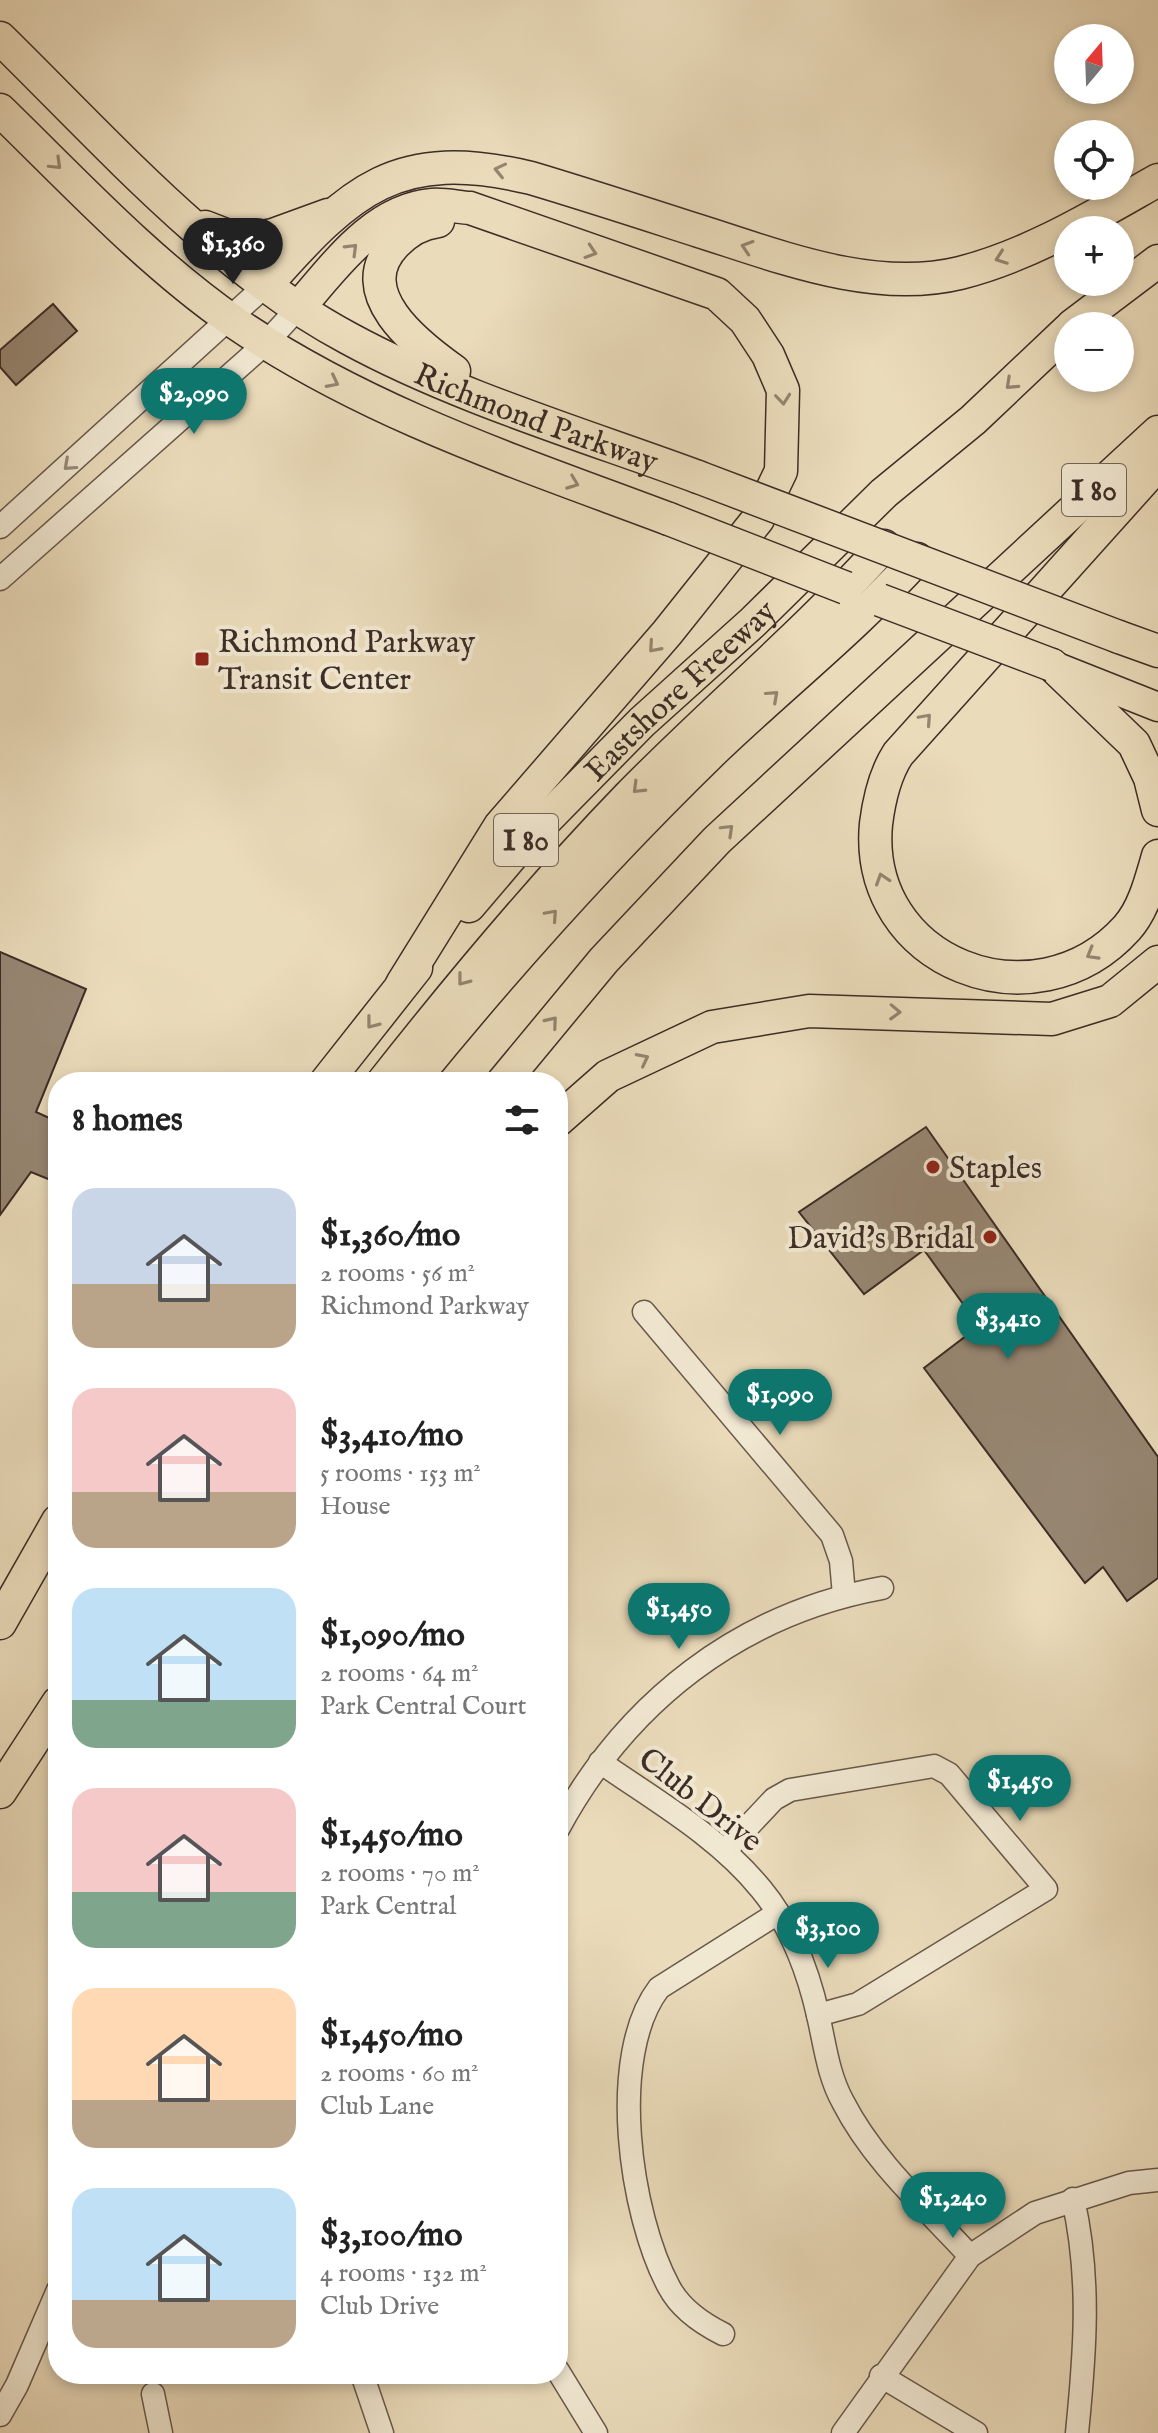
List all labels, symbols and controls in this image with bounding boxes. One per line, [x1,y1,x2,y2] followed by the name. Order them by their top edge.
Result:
[1054,24,1134,104] north arrow
[1054,24,1134,392] map controls
[1054,120,1134,200] button: locate
[47,155,61,170] one-way arrow
[493,162,507,179] one-way arrow
[1054,216,1134,296] button: +
[168,218,298,286] pin: $1,360
[201,227,265,260] text: $1,360
[741,240,755,256] one-way arrow
[583,242,597,258] one-way arrow
[343,244,357,258] one-way arrow
[995,248,1009,265] one-way arrow
[1054,312,1134,392] button: −
[407,355,663,484] street label: Richmond Parkway
[129,368,259,436] pin: $2,090
[325,373,340,388] one-way arrow
[1006,374,1020,389] one-way arrow
[159,377,229,410] text: $2,090
[774,393,791,406] one-way arrow
[63,455,78,470] one-way arrow
[1062,464,1126,516] road number: I 80
[565,473,579,490] one-way arrow
[577,592,786,791] street label: Eastshore Freeway
[218,623,475,701] place label: Richmond Parkway Transit Center
[650,638,664,653] one-way arrow
[193,650,211,668] marker: Richmond Parkway Transit Center
[764,692,779,706] one-way arrow
[917,714,931,729] one-way arrow
[633,779,647,793] one-way arrow
[494,814,558,866] road number: I 80
[719,825,733,839] one-way arrow
[875,873,891,887] one-way arrow
[543,910,557,924] one-way arrow
[1086,944,1101,960] one-way arrow
[458,971,473,985] one-way arrow
[889,1004,902,1021] one-way arrow
[368,1014,382,1029] one-way arrow
[542,1017,557,1031] one-way arrow
[635,1053,650,1069] one-way arrow
[500,1098,544,1142] icon: filters
[72,1099,183,1142] text: 8 homes
[949,1149,1042,1190] place label: Staples
[924,1158,942,1176] marker: Staples
[320,1214,460,1257] text: $1,360/mo
[787,1219,974,1260] place label: David's Bridal
[136,1220,232,1316] icon: home
[981,1228,999,1246] marker: David's Bridal
[320,1257,475,1290] text: 2 rooms · 56 m²
[320,1290,529,1323] text: Richmond Parkway
[943,1293,1073,1361] pin: $3,410
[975,1302,1041,1335] text: $3,410
[715,1369,845,1437] pin: $1,090
[746,1378,814,1411] text: $1,090
[320,1414,463,1457] text: $3,410/mo
[136,1420,232,1516] icon: home
[320,1457,481,1490] text: 5 rooms · 153 m²
[320,1490,390,1523] text: House
[614,1583,744,1651] pin: $1,450
[646,1592,712,1625] text: $1,450
[320,1614,465,1657] text: $1,090/mo
[136,1620,232,1716] icon: home
[320,1657,479,1690] text: 2 rooms · 64 m²
[320,1690,526,1723] text: Park Central Court
[629,1740,770,1862] street label: Club Drive
[955,1755,1085,1823] pin: $1,450
[987,1764,1053,1797] text: $1,450
[320,1814,463,1857] text: $1,450/mo
[136,1820,232,1916] icon: home
[320,1857,480,1890] text: 2 rooms · 70 m²
[320,1890,456,1923] text: Park Central
[763,1902,893,1970] pin: $3,100
[795,1911,861,1944] text: $3,100
[320,2014,463,2057] text: $1,450/mo
[136,2020,232,2116] icon: home
[320,2057,479,2090] text: 2 rooms · 60 m²
[320,2090,434,2123] text: Club Lane
[888,2172,1018,2240] pin: $1,240
[919,2181,987,2214] text: $1,240
[320,2214,463,2257] text: $3,100/mo
[136,2220,232,2316] icon: home
[320,2257,487,2290] text: 4 rooms · 132 m²
[320,2290,439,2323] text: Club Drive

